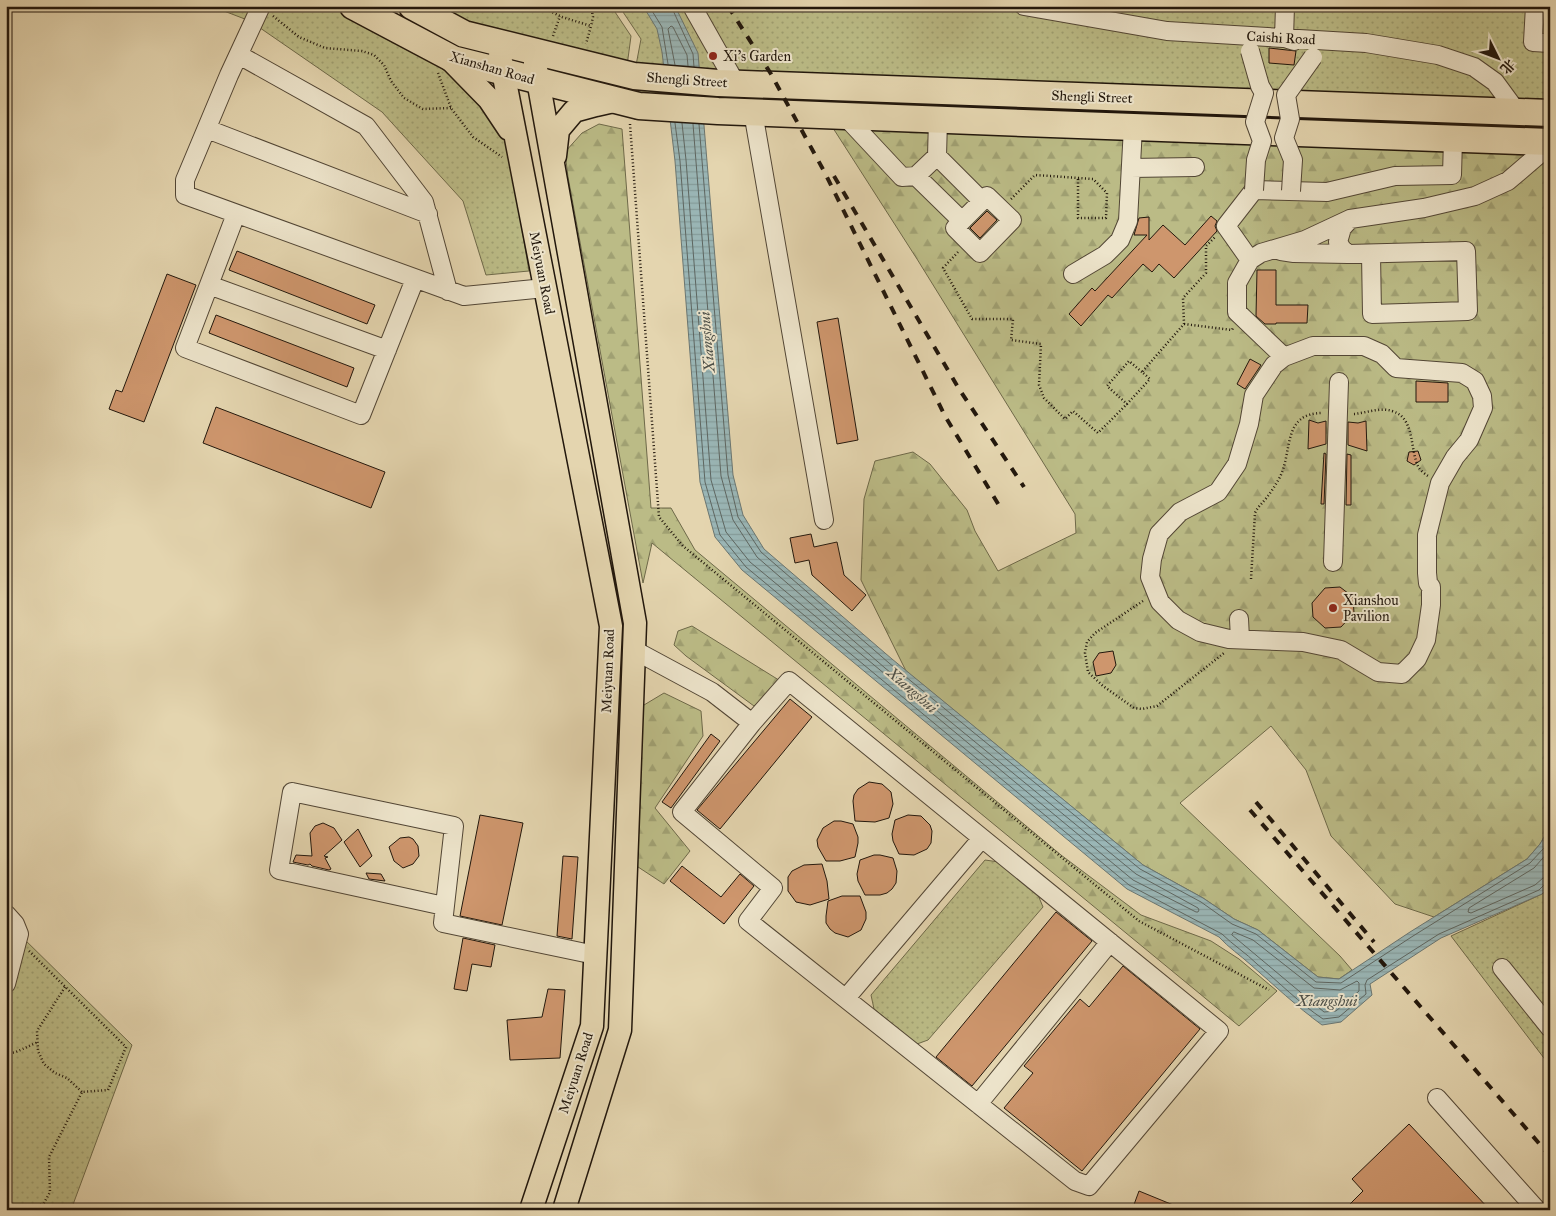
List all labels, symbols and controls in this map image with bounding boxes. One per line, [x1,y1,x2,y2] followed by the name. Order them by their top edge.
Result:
[1246,28,1316,48] street label: Caishi Road
[1474,32,1524,82] north arrow
[448,48,536,88] street label: Xianshan Road
[723,48,791,65] place label: Xi's Garden
[707,50,719,62] marker: Xi's Garden
[1496,55,1518,77] text: 北
[646,69,728,91] street label: Shengli Street
[1051,87,1133,107] street label: Shengli Street
[526,230,558,316] street label: Meiyuan Road
[695,310,719,374] water label: Xiangshui
[1343,592,1399,625] place label: Xianshou Pavilion
[1327,602,1339,614] marker: Xianshou Pavilion
[598,629,618,713] street label: Meiyuan Road
[882,663,941,717] water label: Xiangshui
[1296,992,1358,1010] water label: Xiangshui
[555,1030,597,1116] street label: Meiyuan Road

